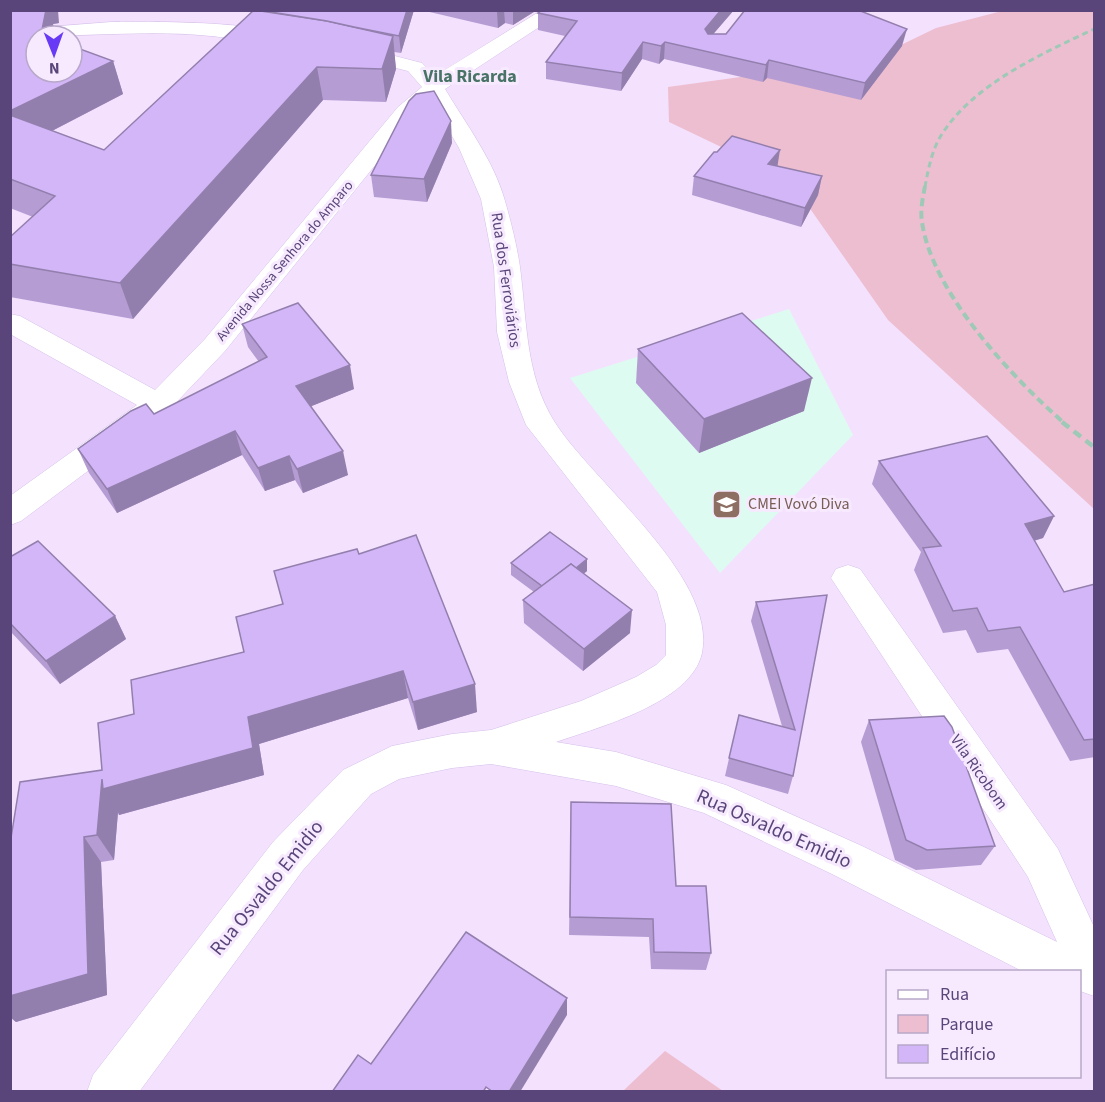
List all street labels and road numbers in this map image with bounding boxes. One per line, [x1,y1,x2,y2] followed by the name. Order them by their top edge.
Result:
[212,176,358,346] street label: Avenida Nossa Senhora do Amparo
[486,211,526,349] street label: Rua dos Ferroviários
[945,730,1013,814] street label: Vila Ricobom
[692,782,856,876] street label: Rua Osvaldo Emidio
[204,814,330,962] street label: Rua Osvaldo Emidio

